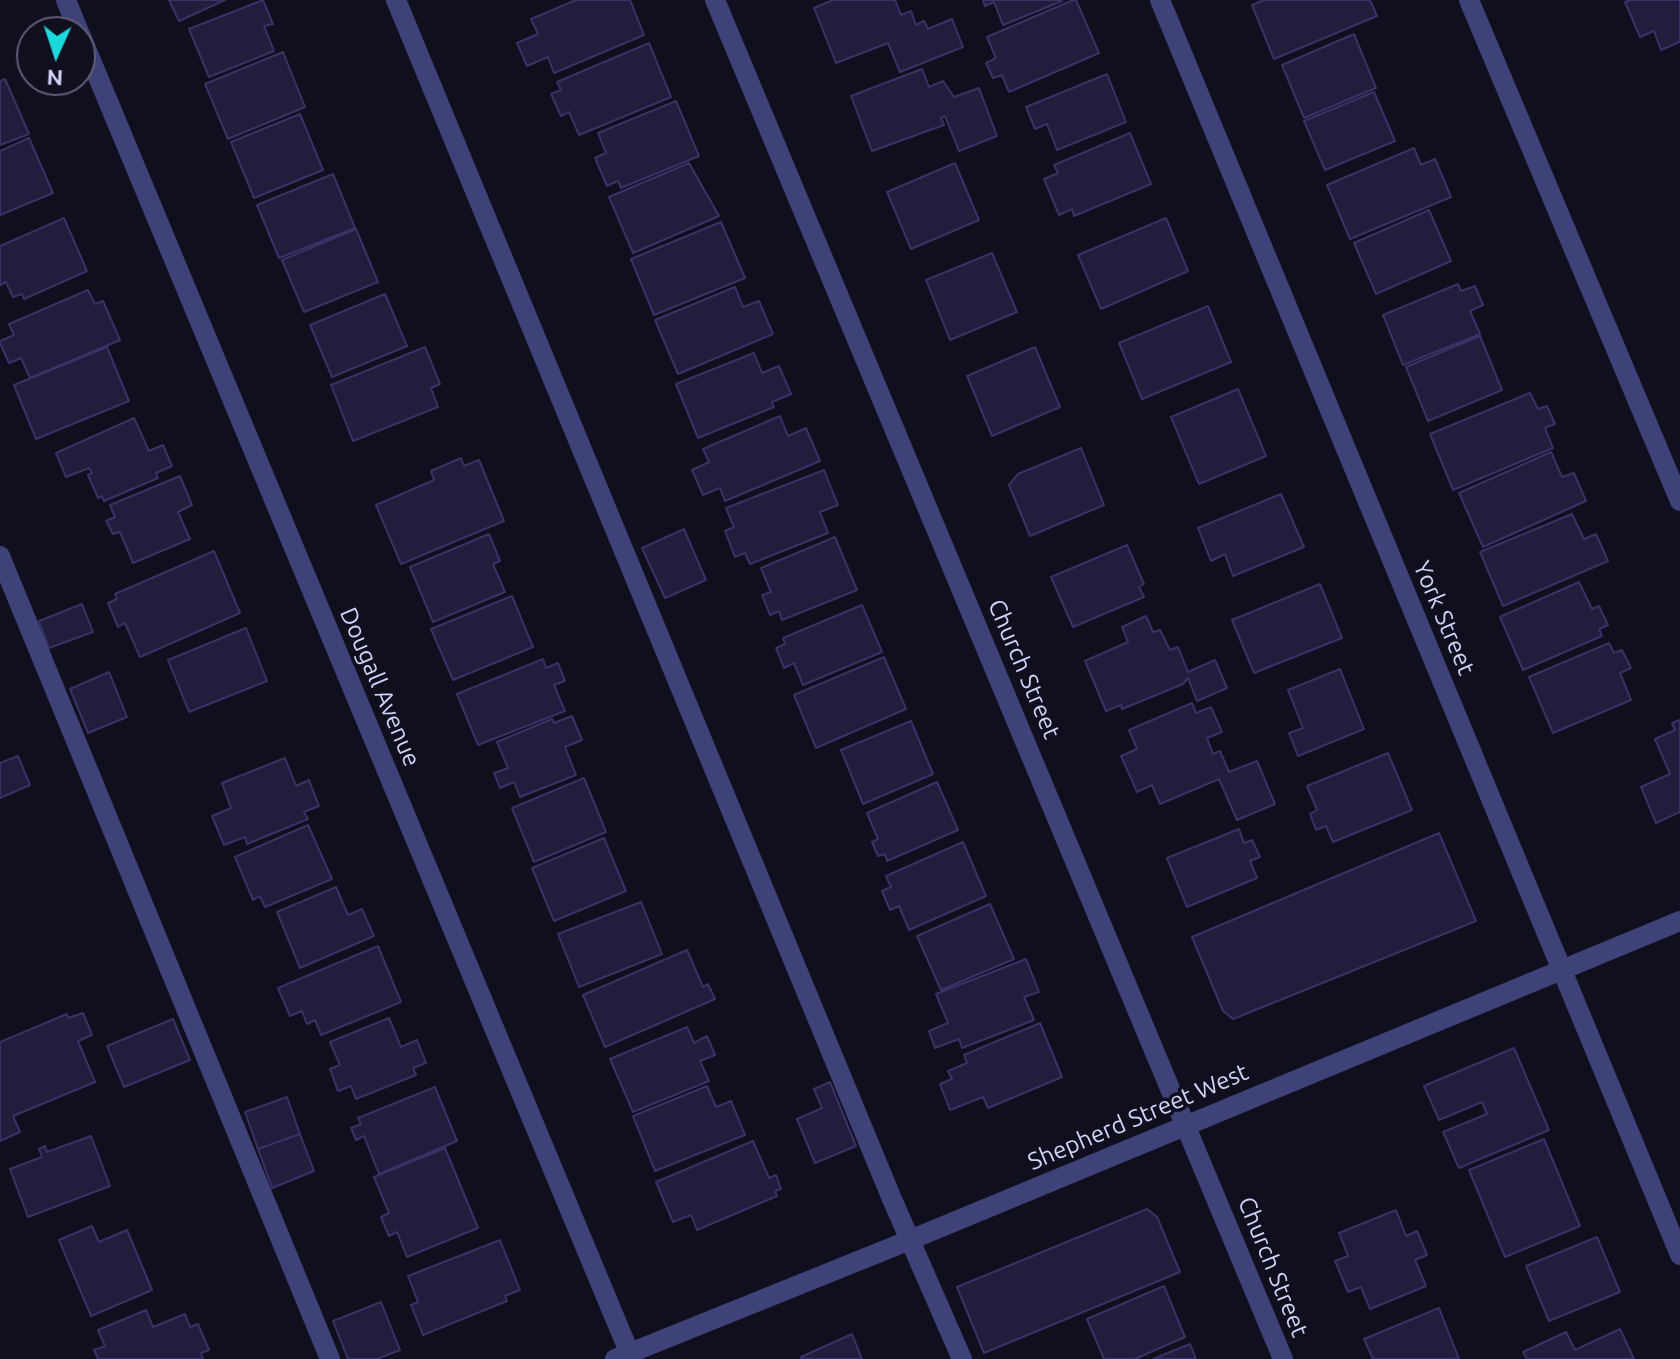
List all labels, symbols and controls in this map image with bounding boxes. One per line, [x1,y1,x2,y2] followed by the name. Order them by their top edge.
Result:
[16,16,96,96] north arrow
[46,66,64,91] text: N
[1407,557,1481,679] street label: York Street
[982,595,1066,743] street label: Church Street
[334,603,426,771] street label: Dougall Avenue
[1023,1058,1253,1176] street label: Shepherd Street West
[1232,1193,1314,1341] street label: Church Street

